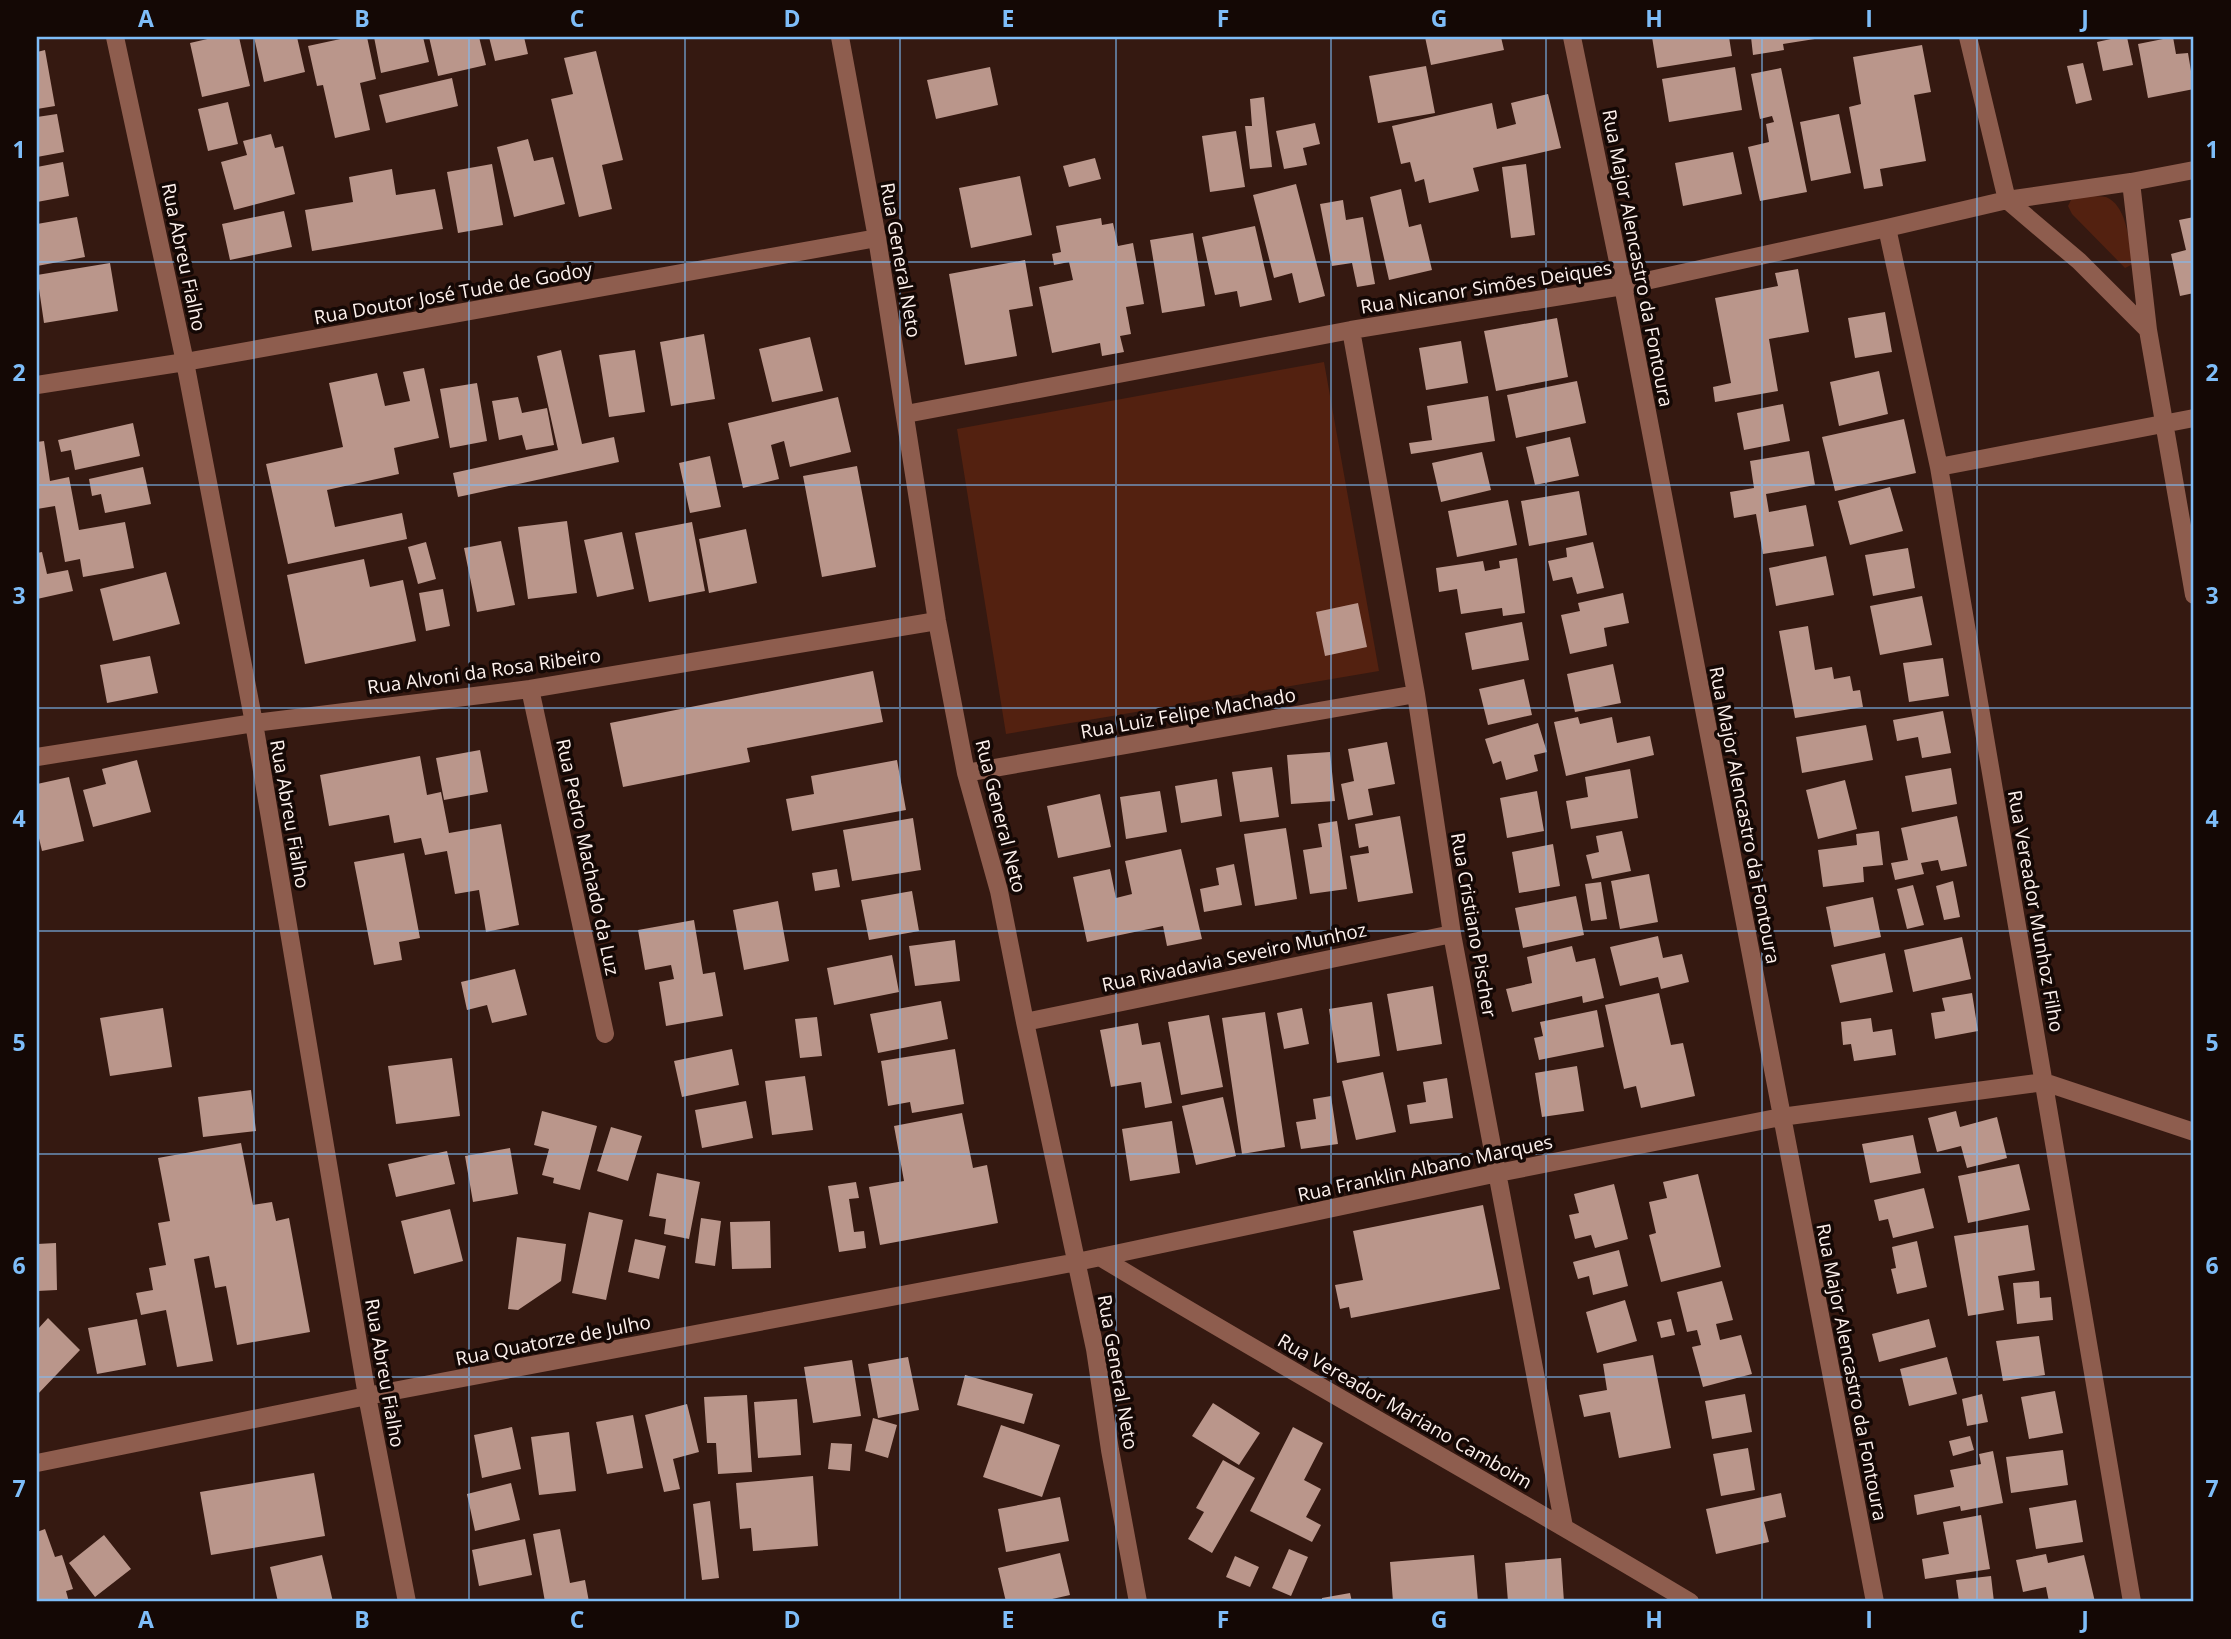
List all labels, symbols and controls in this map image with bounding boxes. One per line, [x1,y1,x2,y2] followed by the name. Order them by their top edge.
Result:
[138,2,154,34] text: A
[354,2,370,34] text: B
[570,2,584,34] text: C
[783,2,801,34] text: D
[1002,2,1014,34] text: E
[1217,2,1229,34] text: F
[1431,2,1447,34] text: G
[1645,2,1663,34] text: H
[1865,2,1873,34] text: I
[2079,2,2089,34] text: J
[1596,107,1680,409] street label: Rua Major Alencastro da Fontoura
[12,133,26,165] text: 1
[2205,133,2219,165] text: 1
[875,180,927,340] street label: Rua General Neto
[156,181,212,333] street label: Rua Abreu Fialho
[1358,254,1614,320] street label: Rua Nicanor Simões Deiques
[312,256,595,330] street label: Rua Doutor José Tude de Godoy
[12,356,26,388] text: 2
[2205,356,2219,388] text: 2
[12,579,26,611] text: 3
[2205,579,2219,611] text: 3
[366,642,602,700] street label: Rua Alvoni da Rosa Ribeiro
[1703,664,1787,966] street label: Rua Major Alencastro da Fontoura
[1078,681,1298,745] street label: Rua Luiz Felipe Machado
[550,736,626,978] street label: Rua Pedro Machado da Luz
[969,737,1033,895] street label: Rua General Neto
[264,738,316,890] street label: Rua Abreu Fialho
[2002,788,2070,1034] street label: Rua Vereador Munhoz Filho
[12,802,26,834] text: 4
[2205,802,2219,834] text: 4
[1445,831,1503,1020] street label: Rua Cristiano Pischer
[1099,916,1369,998] street label: Rua Rivadavia Seveiro Munhoz
[12,1026,26,1058] text: 5
[2205,1026,2219,1058] text: 5
[1295,1128,1555,1208] street label: Rua Franklin Albano Marques
[1810,1221,1894,1523] street label: Rua Major Alencastro da Fontoura
[12,1249,26,1281] text: 6
[2205,1249,2219,1281] text: 6
[1092,1292,1144,1452] street label: Rua General Neto
[359,1297,411,1449] street label: Rua Abreu Fialho
[453,1308,653,1372] street label: Rua Quatorze de Julho
[1273,1327,1537,1495] street label: Rua Vereador Mariano Camboim
[12,1472,26,1504] text: 7
[2205,1472,2219,1504] text: 7
[138,1603,154,1635] text: A
[354,1603,370,1635] text: B
[570,1603,584,1635] text: C
[783,1603,801,1635] text: D
[1002,1603,1014,1635] text: E
[1217,1603,1229,1635] text: F
[1431,1603,1447,1635] text: G
[1645,1603,1663,1635] text: H
[1865,1603,1873,1635] text: I
[2079,1603,2089,1635] text: J

